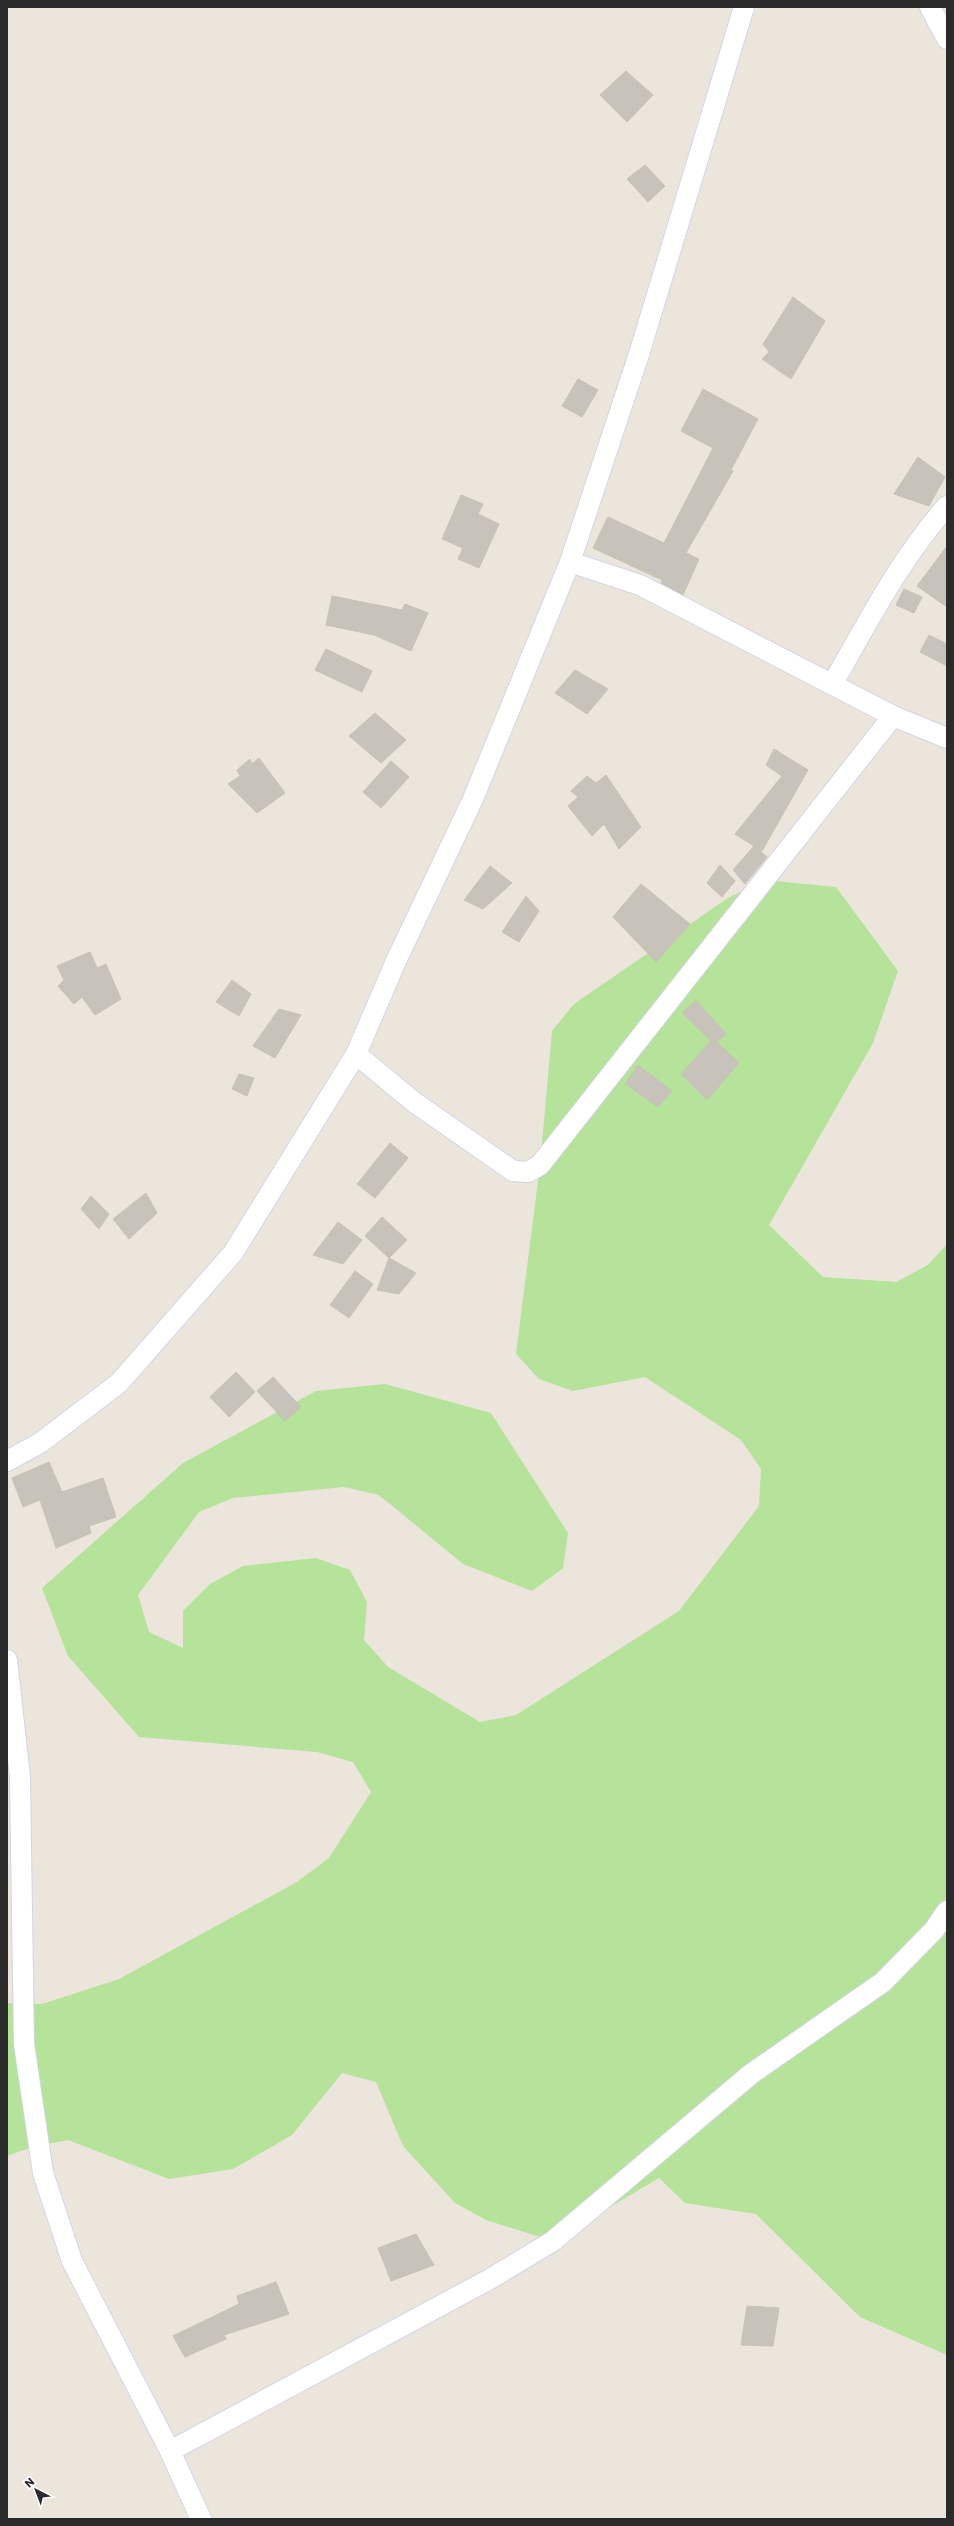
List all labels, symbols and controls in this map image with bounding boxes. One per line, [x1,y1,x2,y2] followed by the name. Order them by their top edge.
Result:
[16,2470,56,2510] north arrow
[21,2474,38,2491] text: N

